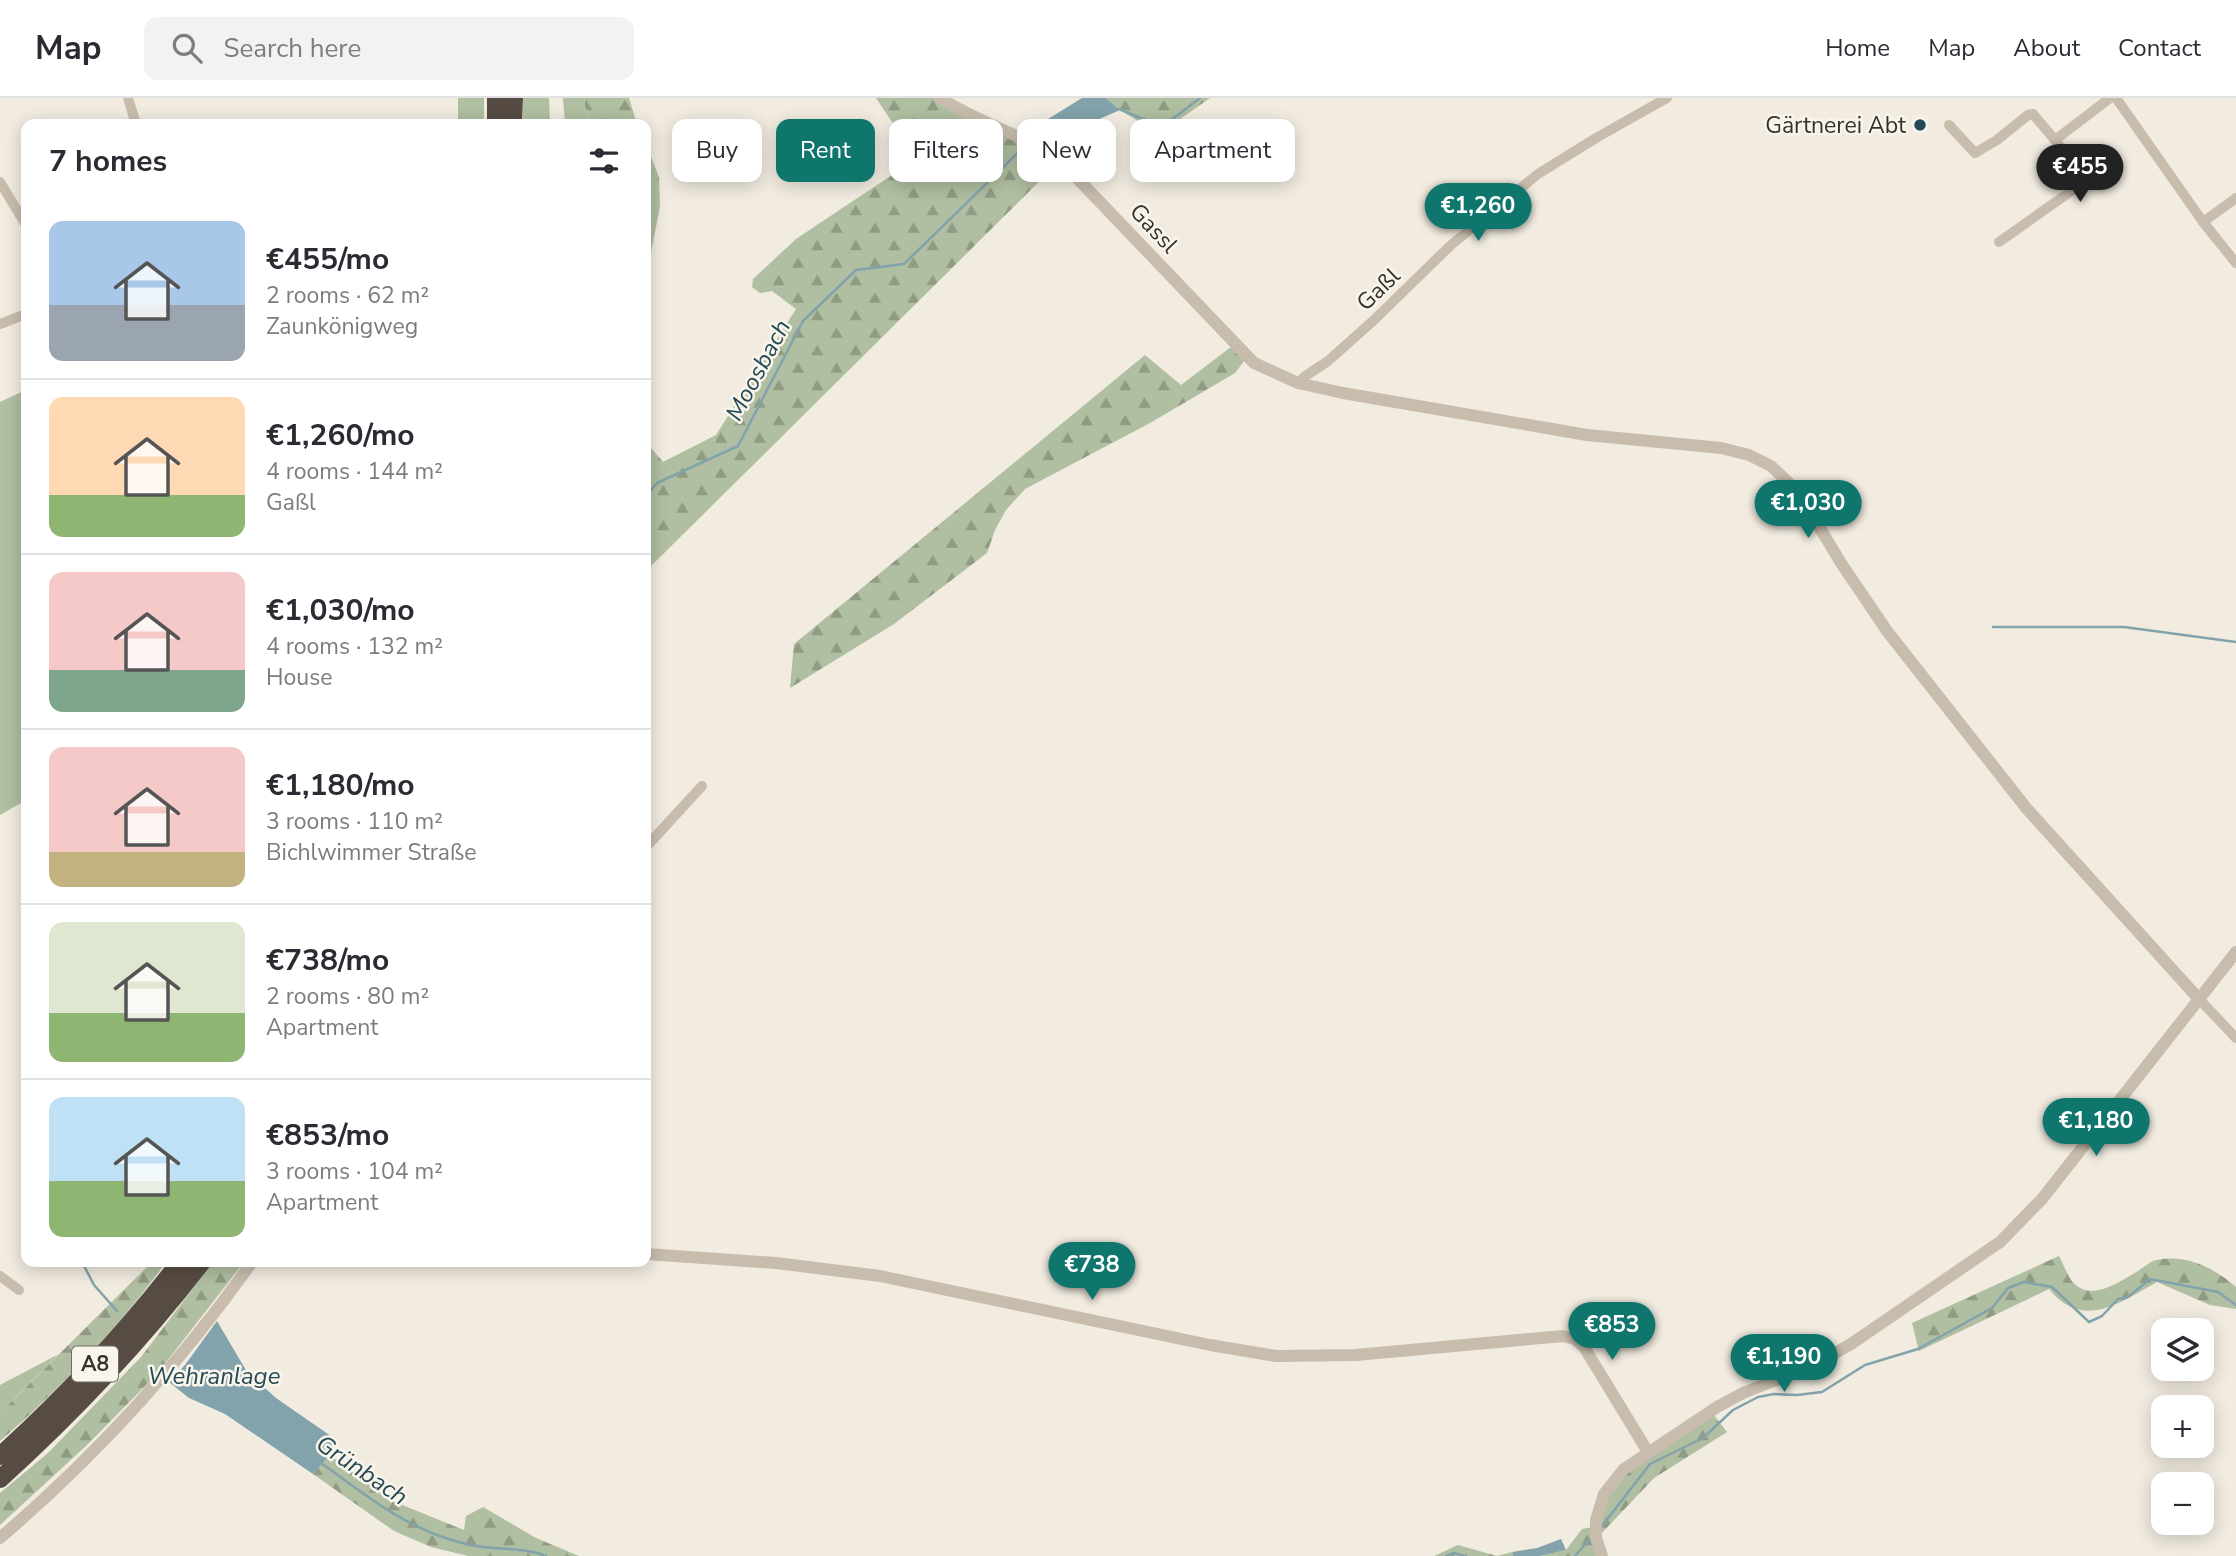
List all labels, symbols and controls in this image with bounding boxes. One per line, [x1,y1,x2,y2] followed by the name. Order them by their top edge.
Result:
[144,17,634,80] search box
[35,26,102,71] text: Map
[168,29,206,67] icon: search
[224,31,361,66] text: Search here
[1825,32,1890,64] text: Home
[1928,32,1975,64] text: Map
[2013,32,2080,64] text: About
[2118,32,2201,64] text: Contact
[1765,110,1907,141] place label: Gärtnerei Abt
[1912,117,1928,133] marker: Gärtnerei Abt
[672,119,762,182] chip: Buy
[776,119,875,182] chip: Rent
[889,119,1003,182] chip: Filters
[1017,119,1116,182] chip: New
[1130,119,1295,182] chip: Apartment
[49,141,167,182] text: 7 homes
[585,142,623,180] icon: filters
[2039,144,2121,204] pin: €455
[2052,151,2108,182] text: €455
[1421,184,1535,243] pin: €1,260
[1441,190,1515,221] text: €1,260
[1123,197,1185,260] street label: Gassl
[266,239,389,280] text: €455/mo
[105,249,189,333] icon: home
[1350,261,1407,318] street label: Gaßl
[266,280,429,311] text: 2 rooms · 62 m²
[266,311,418,342] text: Zaunkönigweg
[718,314,798,426] water label: Moosbach
[266,415,415,456] text: €1,260/mo
[105,425,189,509] icon: home
[266,456,443,487] text: 4 rooms · 144 m²
[1751,480,1865,540] pin: €1,030
[266,487,316,518] text: Gaßl
[1771,487,1845,518] text: €1,030
[266,590,415,631] text: €1,030/mo
[105,600,189,684] icon: home
[266,631,443,662] text: 4 rooms · 132 m²
[266,662,333,693] text: House
[266,765,415,806] text: €1,180/mo
[105,775,189,859] icon: home
[266,806,443,837] text: 3 rooms · 110 m²
[266,837,476,868] text: Bichlwimmer Straße
[266,940,389,981] text: €738/mo
[105,950,189,1034] icon: home
[266,981,429,1012] text: 2 rooms · 80 m²
[266,1012,378,1043] text: Apartment
[2039,1098,2153,1158] pin: €1,180
[2059,1105,2133,1136] text: €1,180
[266,1115,389,1156] text: €853/mo
[105,1125,189,1209] icon: home
[266,1156,443,1187] text: 3 rooms · 104 m²
[266,1187,378,1218] text: Apartment
[1051,1242,1133,1302] pin: €738
[1064,1249,1120,1280] text: €738
[1571,1302,1653,1362] pin: €853
[1584,1309,1640,1340] text: €853
[2151,1318,2214,1535] map controls
[2151,1318,2214,1381] button: layers
[1727,1334,1841,1394] pin: €1,190
[1747,1341,1821,1372] text: €1,190
[72,1346,118,1382] road number: A8
[148,1360,281,1392] water label: Wehranlage
[2151,1395,2214,1458] button: +
[310,1427,414,1513] water label: Grünbach
[2151,1472,2214,1535] button: −

